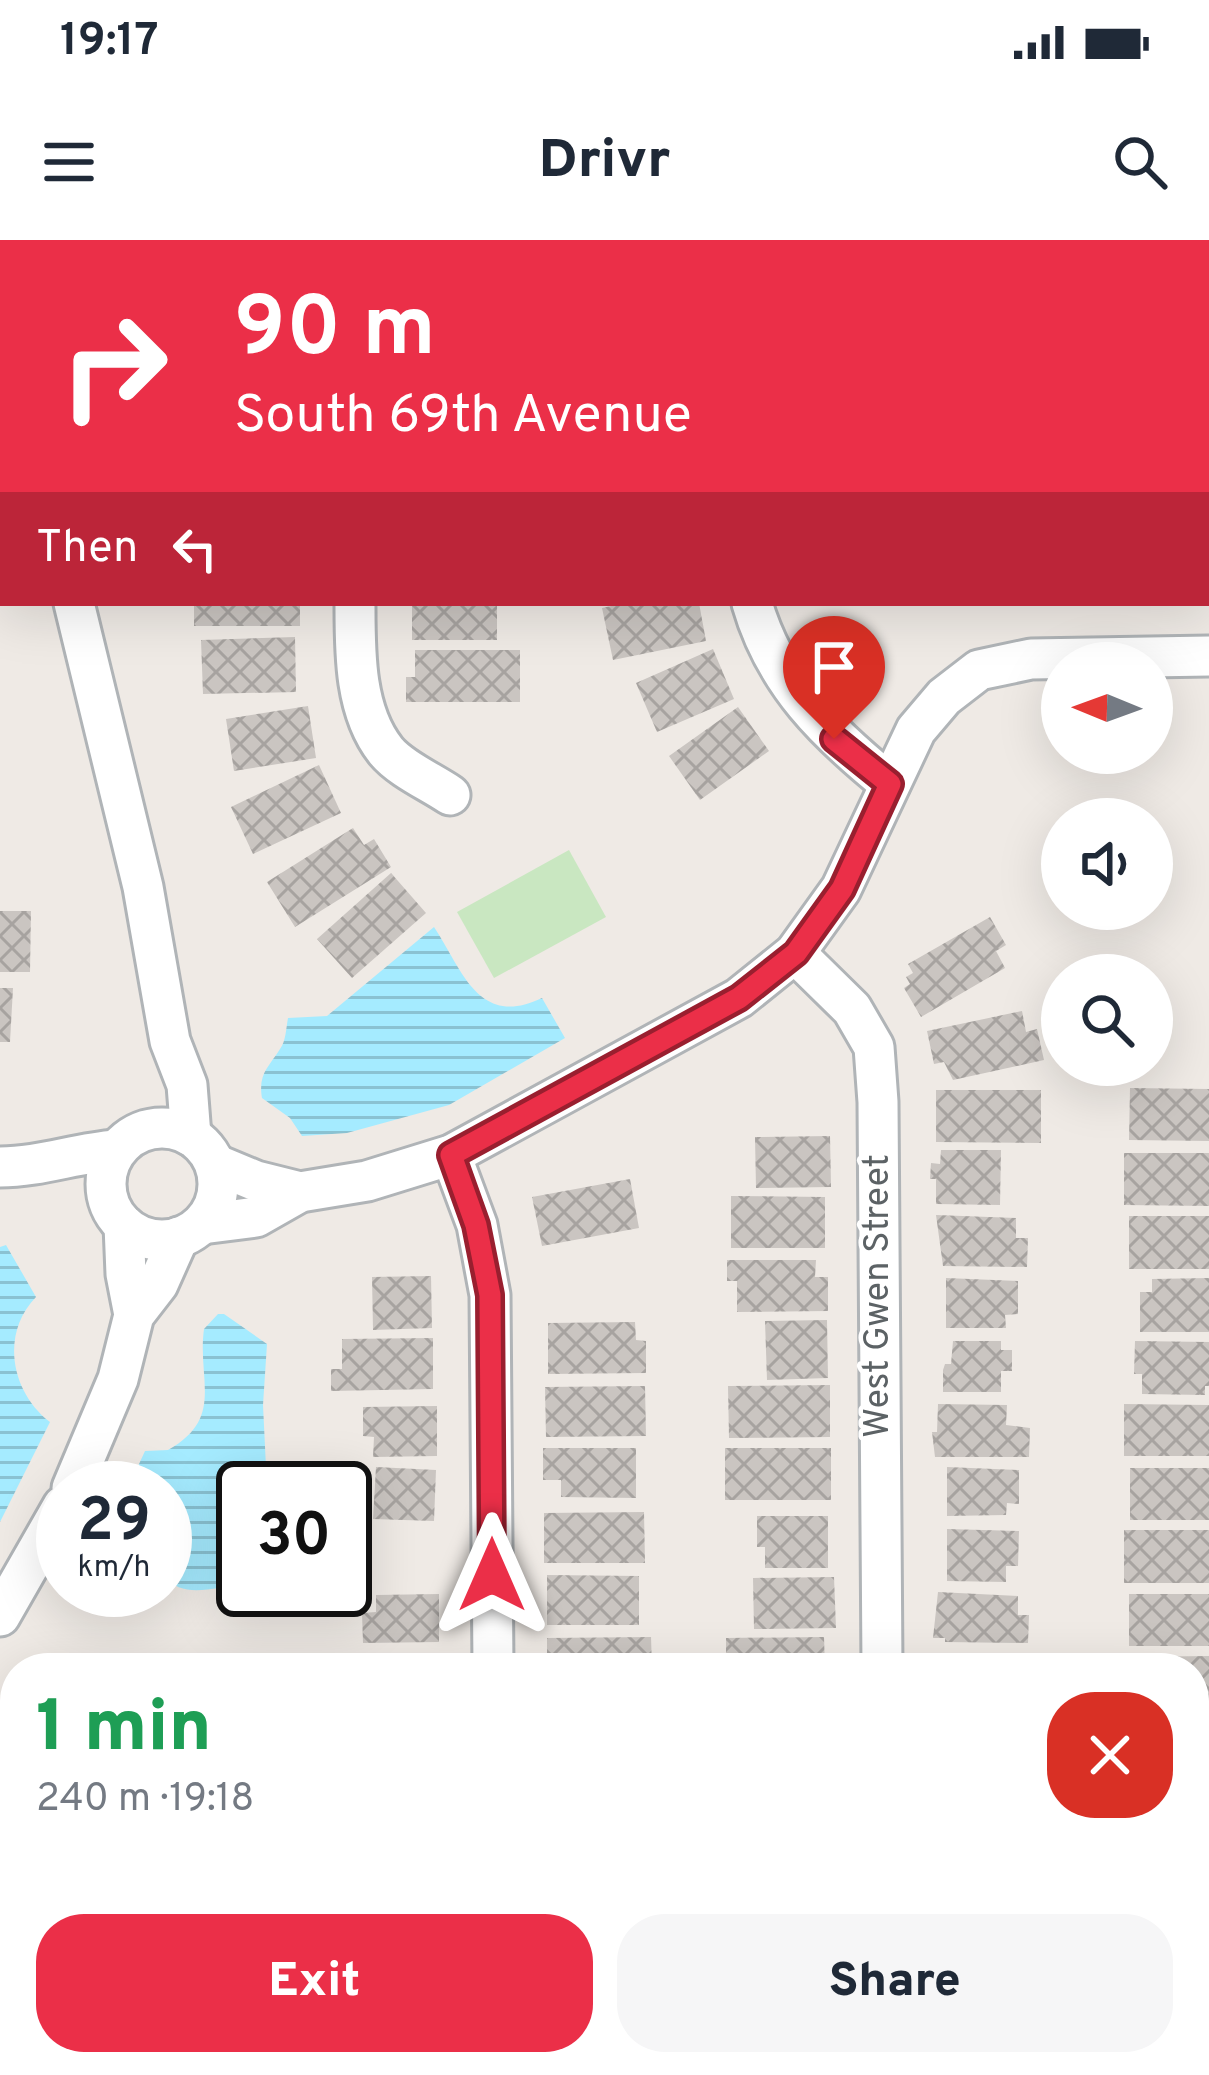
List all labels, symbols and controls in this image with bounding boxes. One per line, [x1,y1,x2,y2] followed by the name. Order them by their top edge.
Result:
[60,14,159,71] text: 19:17
[539,128,670,197] text: Drivr
[36,129,102,195] icon: menu
[1107,129,1173,195] icon: search
[234,279,436,385] text: 90 m
[36,288,192,444] icon: right
[234,383,692,452] text: South 69th Avenue
[162,516,228,582] icon: left
[36,521,138,578] text: Then
[783,616,885,739] pin
[801,634,867,700] icon: arrive
[1041,642,1173,774] north arrow
[1041,642,1173,1086] map controls
[1041,798,1173,930] button: sound
[1041,954,1173,1086] button: search
[856,1154,902,1438] street label: West Gwen Street
[216,1461,372,1617] speed limit sign: 30
[77,1486,151,1562] text: 29
[429,1512,555,1638] position arrow
[78,1550,150,1587] text: km/h
[36,1685,212,1777] text: 1 min
[1047,1692,1173,1818] button: close
[36,1776,254,1825] text: 240 m · 19:18
[36,1914,593,2052] button: Exit
[617,1914,1173,2052] button: Share

